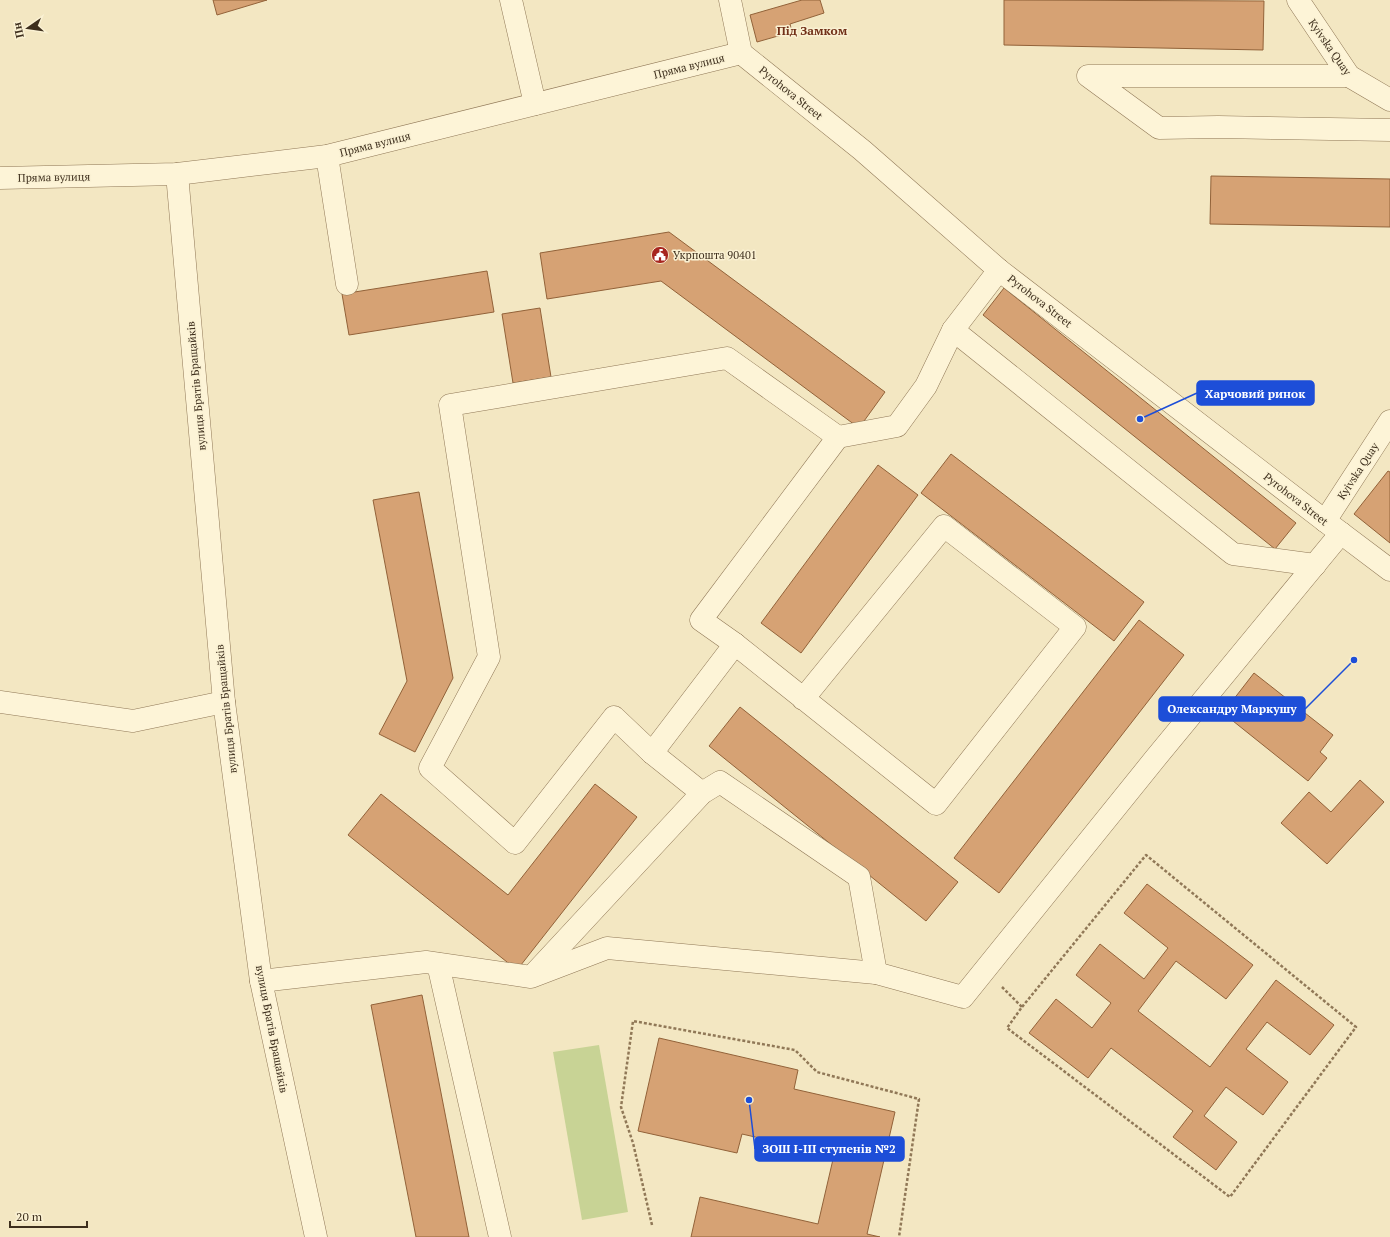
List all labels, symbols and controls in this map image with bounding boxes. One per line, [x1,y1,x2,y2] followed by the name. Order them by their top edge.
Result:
[8,8,48,48] north arrow
[1306,16,1355,78] street label: Kyivska Quay
[10,21,27,39] text: Пн
[777,23,848,38] district label: Під Замком
[652,50,726,82] street label: Пряма вулиця
[756,63,826,123] street label: Pyrohova Street
[338,128,412,160] street label: Пряма вулиця
[18,169,91,185] street label: Пряма вулиця
[650,245,670,265] public building icon: Укрпошта 90401
[673,248,757,262] place label: Укрпошта 90401
[1005,271,1075,331] street label: Pyrohova Street
[183,321,209,451] street label: вулиця Братів Бращайків
[1197,381,1314,405] callout: Харчовий ринок
[1205,386,1306,401] text: Харчовий ринок
[1334,439,1382,502] street label: Kyivska Quay
[1261,469,1331,529] street label: Pyrohova Street
[212,644,240,774] street label: вулиця Братів Бращайків
[1159,697,1305,721] callout: Олександру Маркушу
[1167,701,1297,716] text: Олександру Маркушу
[253,964,291,1094] street label: вулиця Братів Бращайків
[755,1137,904,1161] callout: ЗОШ І-ІІІ ступенів №2
[762,1141,896,1156] text: ЗОШ І-ІІІ ступенів №2
[10,1203,87,1229] scale bar
[16,1209,43,1224] text: 20 m

